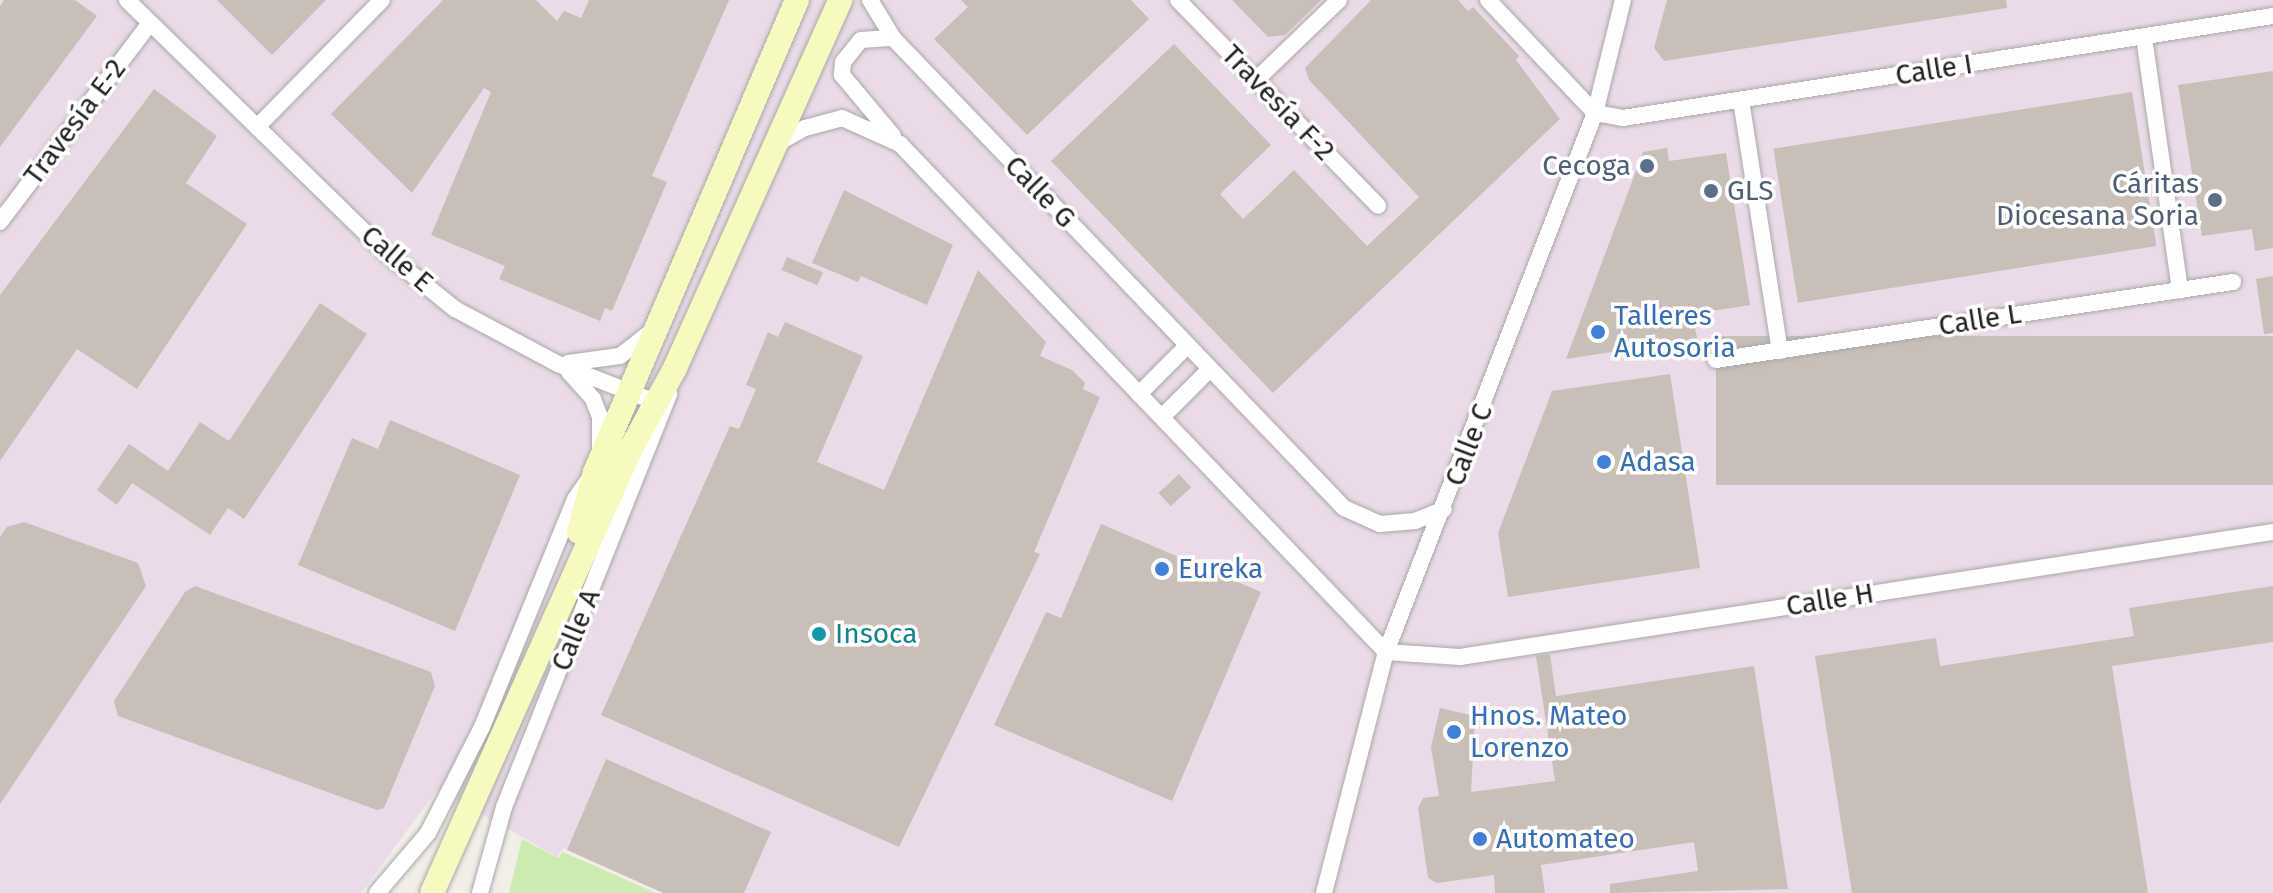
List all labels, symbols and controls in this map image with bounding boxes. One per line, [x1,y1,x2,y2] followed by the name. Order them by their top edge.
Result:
[1215,38,1341,168] street label: Travesía F-2
[1893,47,1975,93] street label: Calle I
[17,53,133,191] street label: Travesía E-2
[998,149,1082,235] street label: Calle G
[1542,149,1631,183] place label: Cecoga
[1638,157,1656,175] marker: Cecoga
[1996,167,2199,233] place label: Cáritas Diocesana Soria
[1727,174,1773,208] place label: GLS
[1702,182,1720,200] marker: GLS
[2206,191,2224,209] marker: Cáritas Diocesana Soria
[354,219,440,299] street label: Calle E
[1936,297,2024,343] street label: Calle L
[1614,299,1736,365] place label: Talleres Autosoria
[1589,323,1607,341] marker: Talleres Autosoria
[1438,399,1500,491] street label: Calle C
[1620,445,1696,479] place label: Adasa
[1595,453,1613,471] marker: Adasa
[1178,552,1263,586] place label: Eureka
[1153,560,1171,578] marker: Eureka
[1784,576,1876,624] street label: Calle H
[544,584,608,676] street label: Calle A
[835,617,917,651] place label: Insoca
[810,625,828,643] marker: Insoca
[1470,699,1627,765] place label: Hnos. Mateo Lorenzo
[1445,723,1463,741] marker: Hnos. Mateo Lorenzo
[1496,822,1635,856] place label: Automateo
[1471,830,1489,848] marker: Automateo

